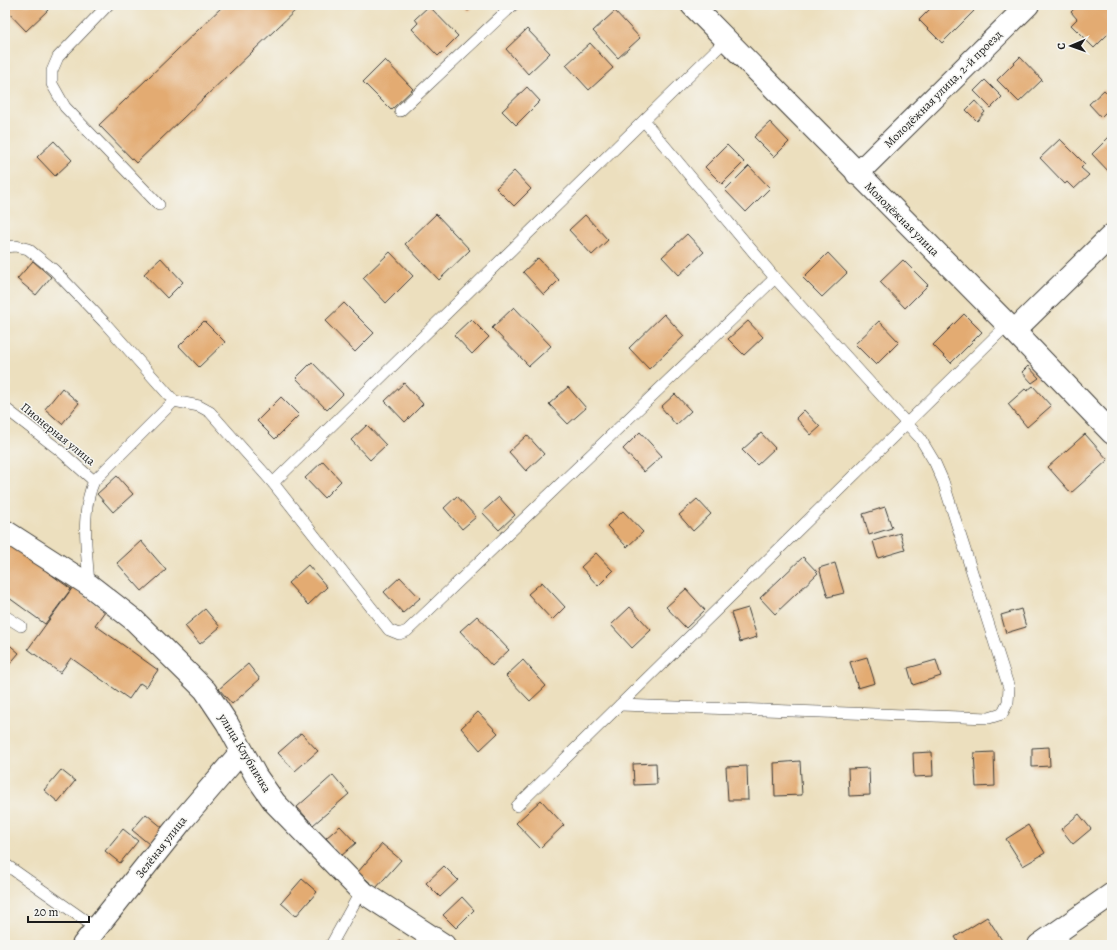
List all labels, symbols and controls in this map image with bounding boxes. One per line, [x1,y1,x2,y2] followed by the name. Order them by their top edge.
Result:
[1051,26,1091,66] north arrow
[881,27,1005,151] street label: Молодёжная улица, 2-й проезд
[1054,42,1069,50] text: С
[861,178,943,260] street label: Молодёжная улица
[17,399,99,469] street label: Пионерная улица
[215,710,275,796] street label: улица Клубничка
[132,812,191,881] street label: Зелёная улица
[28,898,89,924] scale bar
[34,904,58,920] text: 20 m

